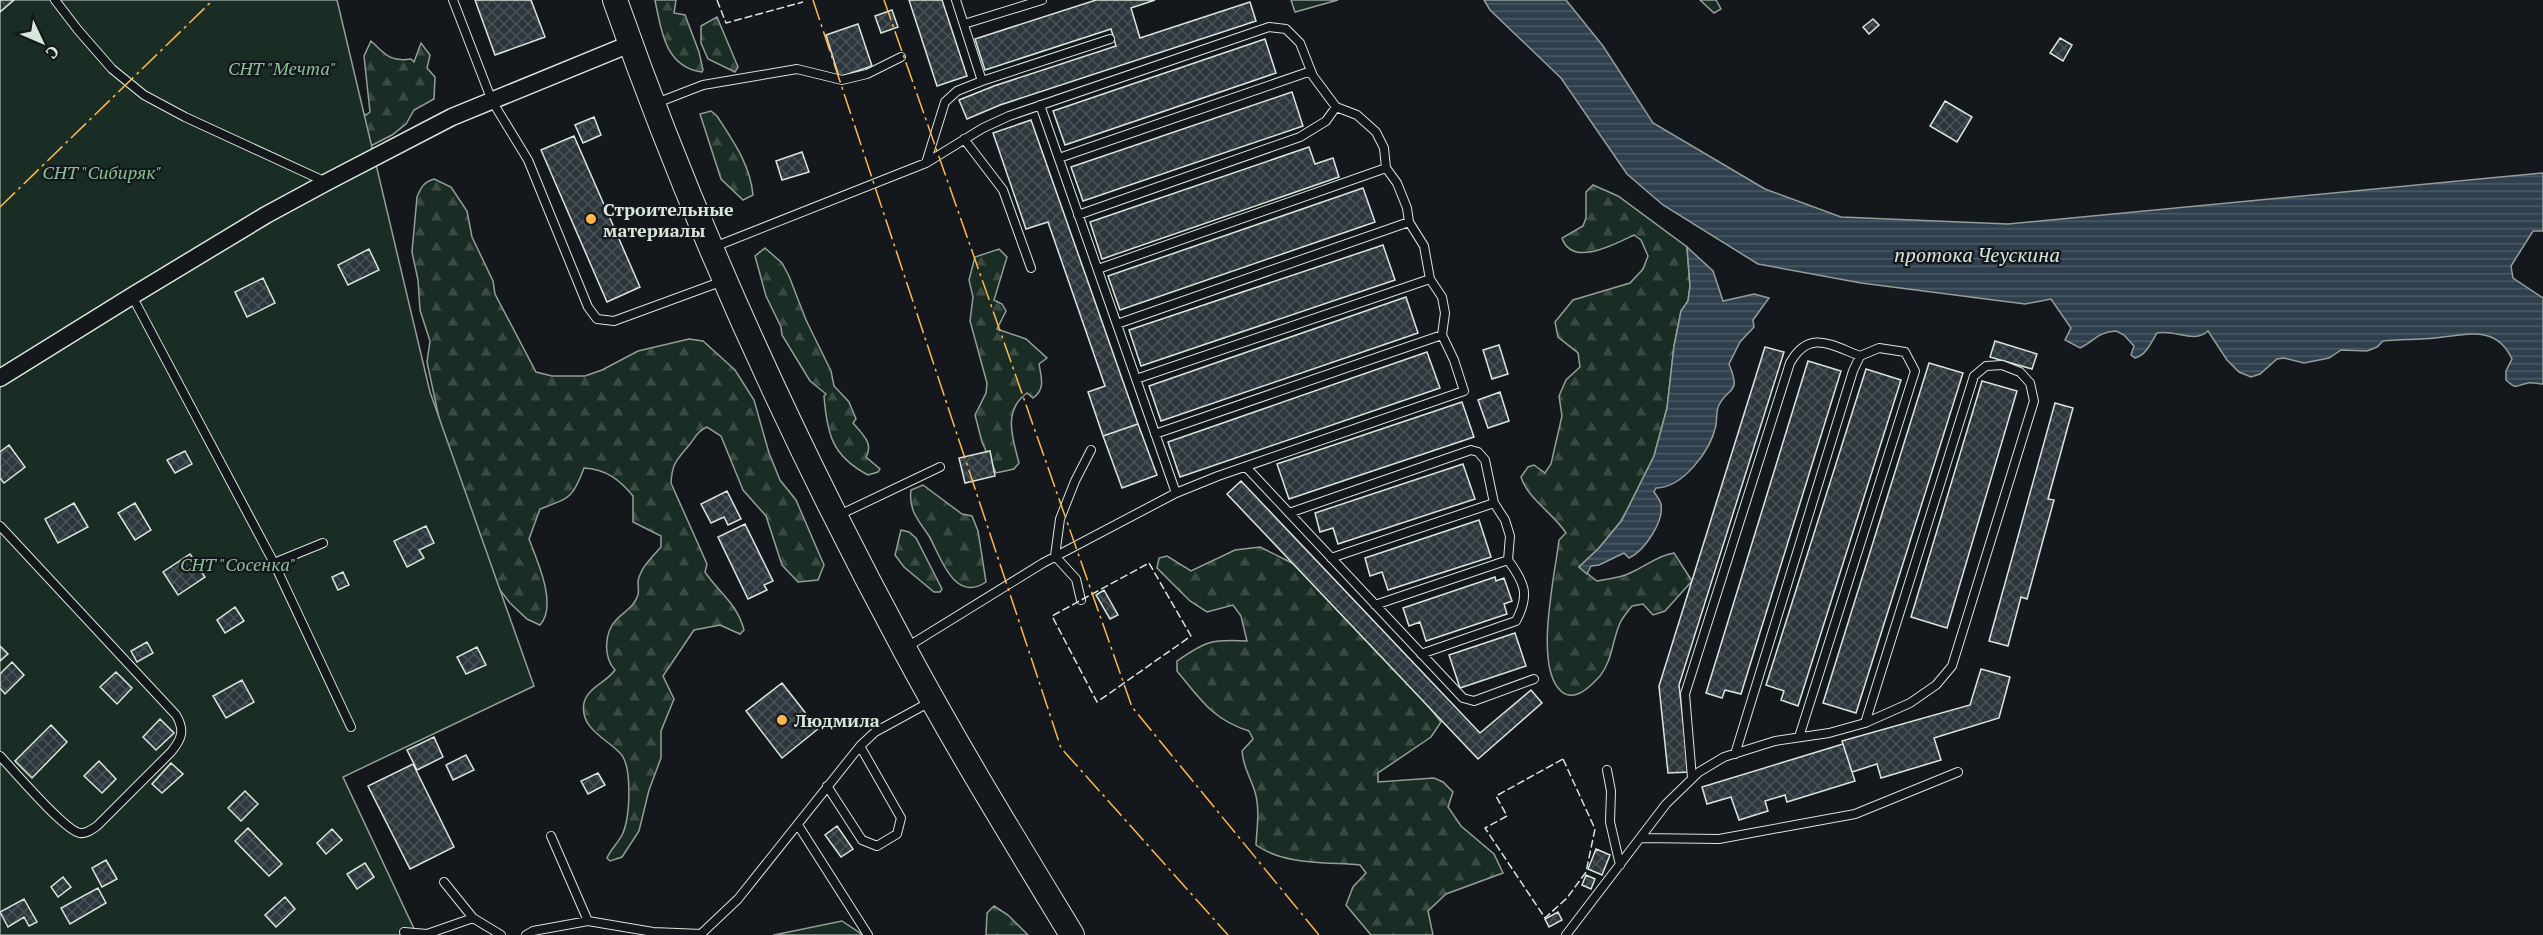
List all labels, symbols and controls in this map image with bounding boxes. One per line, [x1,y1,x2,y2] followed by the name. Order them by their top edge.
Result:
[12,12,72,72] north arrow
[41,41,64,64] text: С
[228,56,336,80] park label: СНТ "Мечта"
[42,160,162,184] park label: СНТ "Сибиряк"
[603,197,734,242] place label: Строительные материалы
[584,212,598,226] marker: Строительные материалы
[1894,241,2060,268] water label: протока Чеускина
[180,552,296,576] park label: СНТ "Сосенка"
[793,708,880,732] place label: Людмила
[775,713,789,727] marker: Людмила

